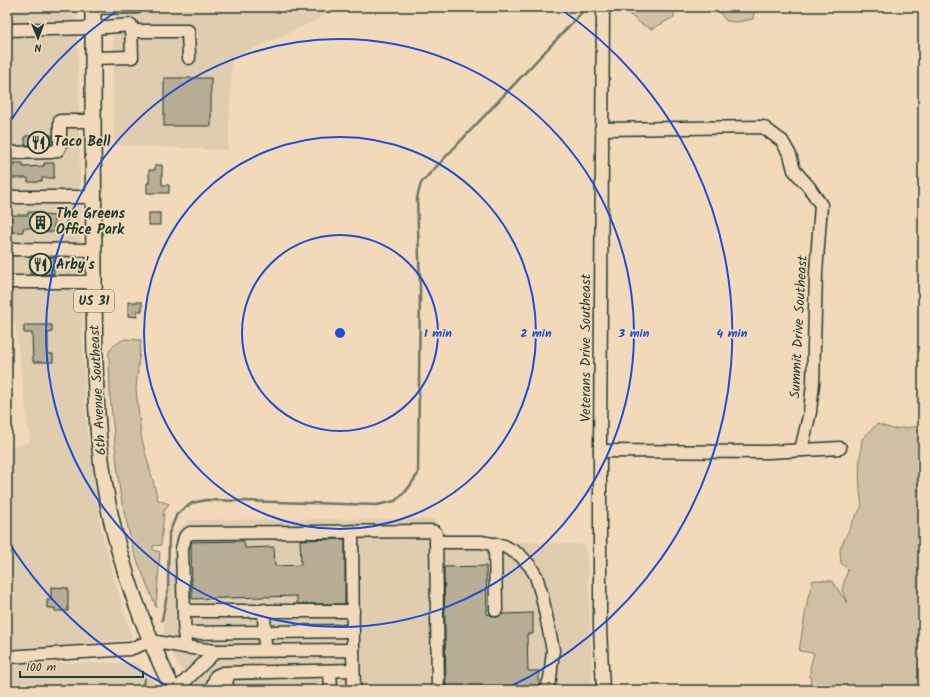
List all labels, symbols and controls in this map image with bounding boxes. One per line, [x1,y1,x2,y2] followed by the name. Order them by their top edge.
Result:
[18,18,58,58] north arrow
[34,38,42,56] text: N
[26,129,52,155] restaurant icon: Taco Bell
[54,131,111,153] place label: Taco Bell
[56,203,126,241] place label: The Greens Office Park
[28,209,54,235] building icon: The Greens Office Park
[28,252,54,278] restaurant icon: Arby's
[56,254,95,276] place label: Arby's
[784,254,814,399] street label: Summit Drive Southeast
[575,273,597,422] street label: Veterans Drive Southeast
[74,290,114,312] road number: US 31
[84,324,112,456] street label: 6th Avenue Southeast
[424,324,452,343] text: 1 min
[520,324,552,343] text: 2 min
[618,324,650,343] text: 3 min
[717,324,748,343] text: 4 min
[333,326,347,340] centre of rings
[20,653,143,679] scale bar
[26,658,57,677] text: 100 m

